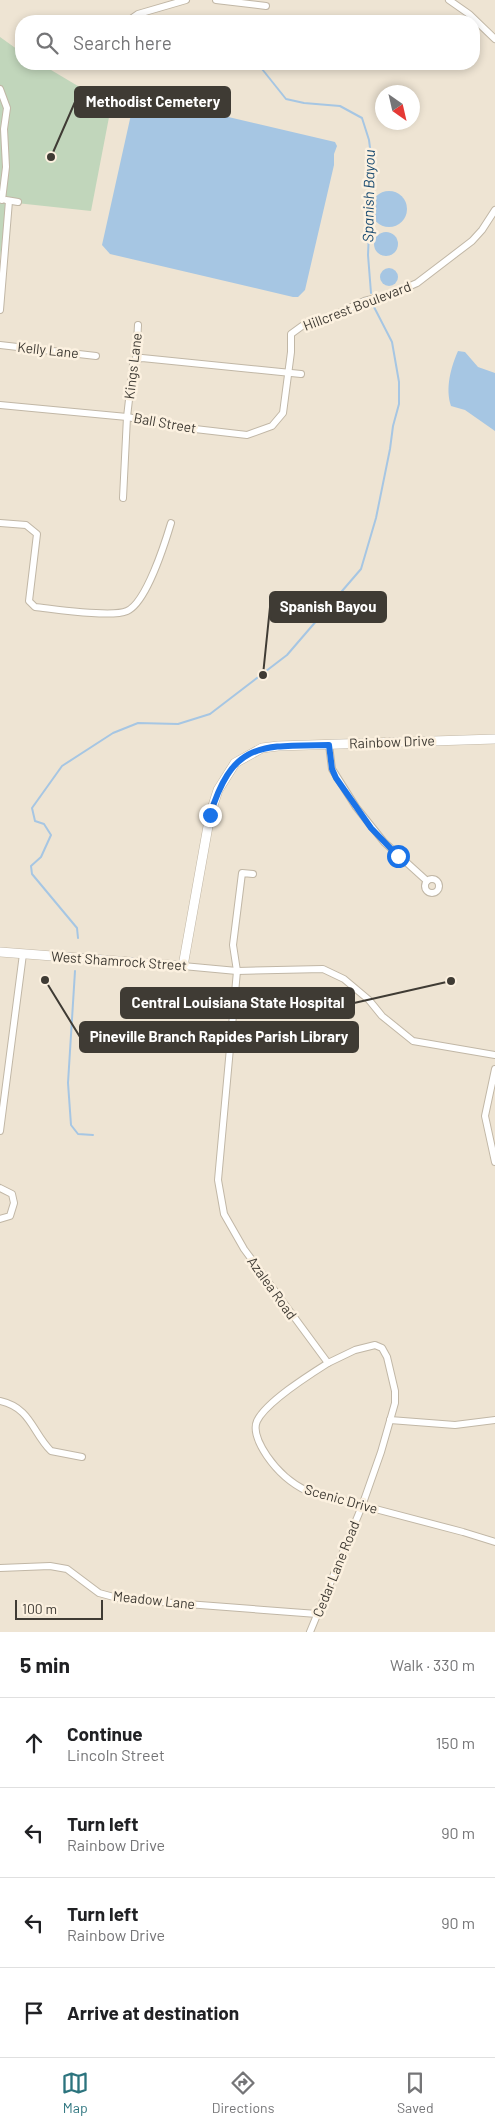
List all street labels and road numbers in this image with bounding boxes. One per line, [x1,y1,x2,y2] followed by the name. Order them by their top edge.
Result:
[300,277,413,334] street label: Hillcrest Boulevard
[120,332,145,400] street label: Kings Lane
[17,338,80,361] street label: Kelly Lane
[132,409,198,436] street label: Ball Street
[349,732,435,751] street label: Rainbow Drive
[51,947,187,974] street label: West Shamrock Street
[244,1253,301,1322] street label: Azalea Road
[303,1480,380,1517] street label: Scenic Drive
[308,1518,363,1619] street label: Cedar Lane Road
[112,1587,196,1612] street label: Meadow Lane

